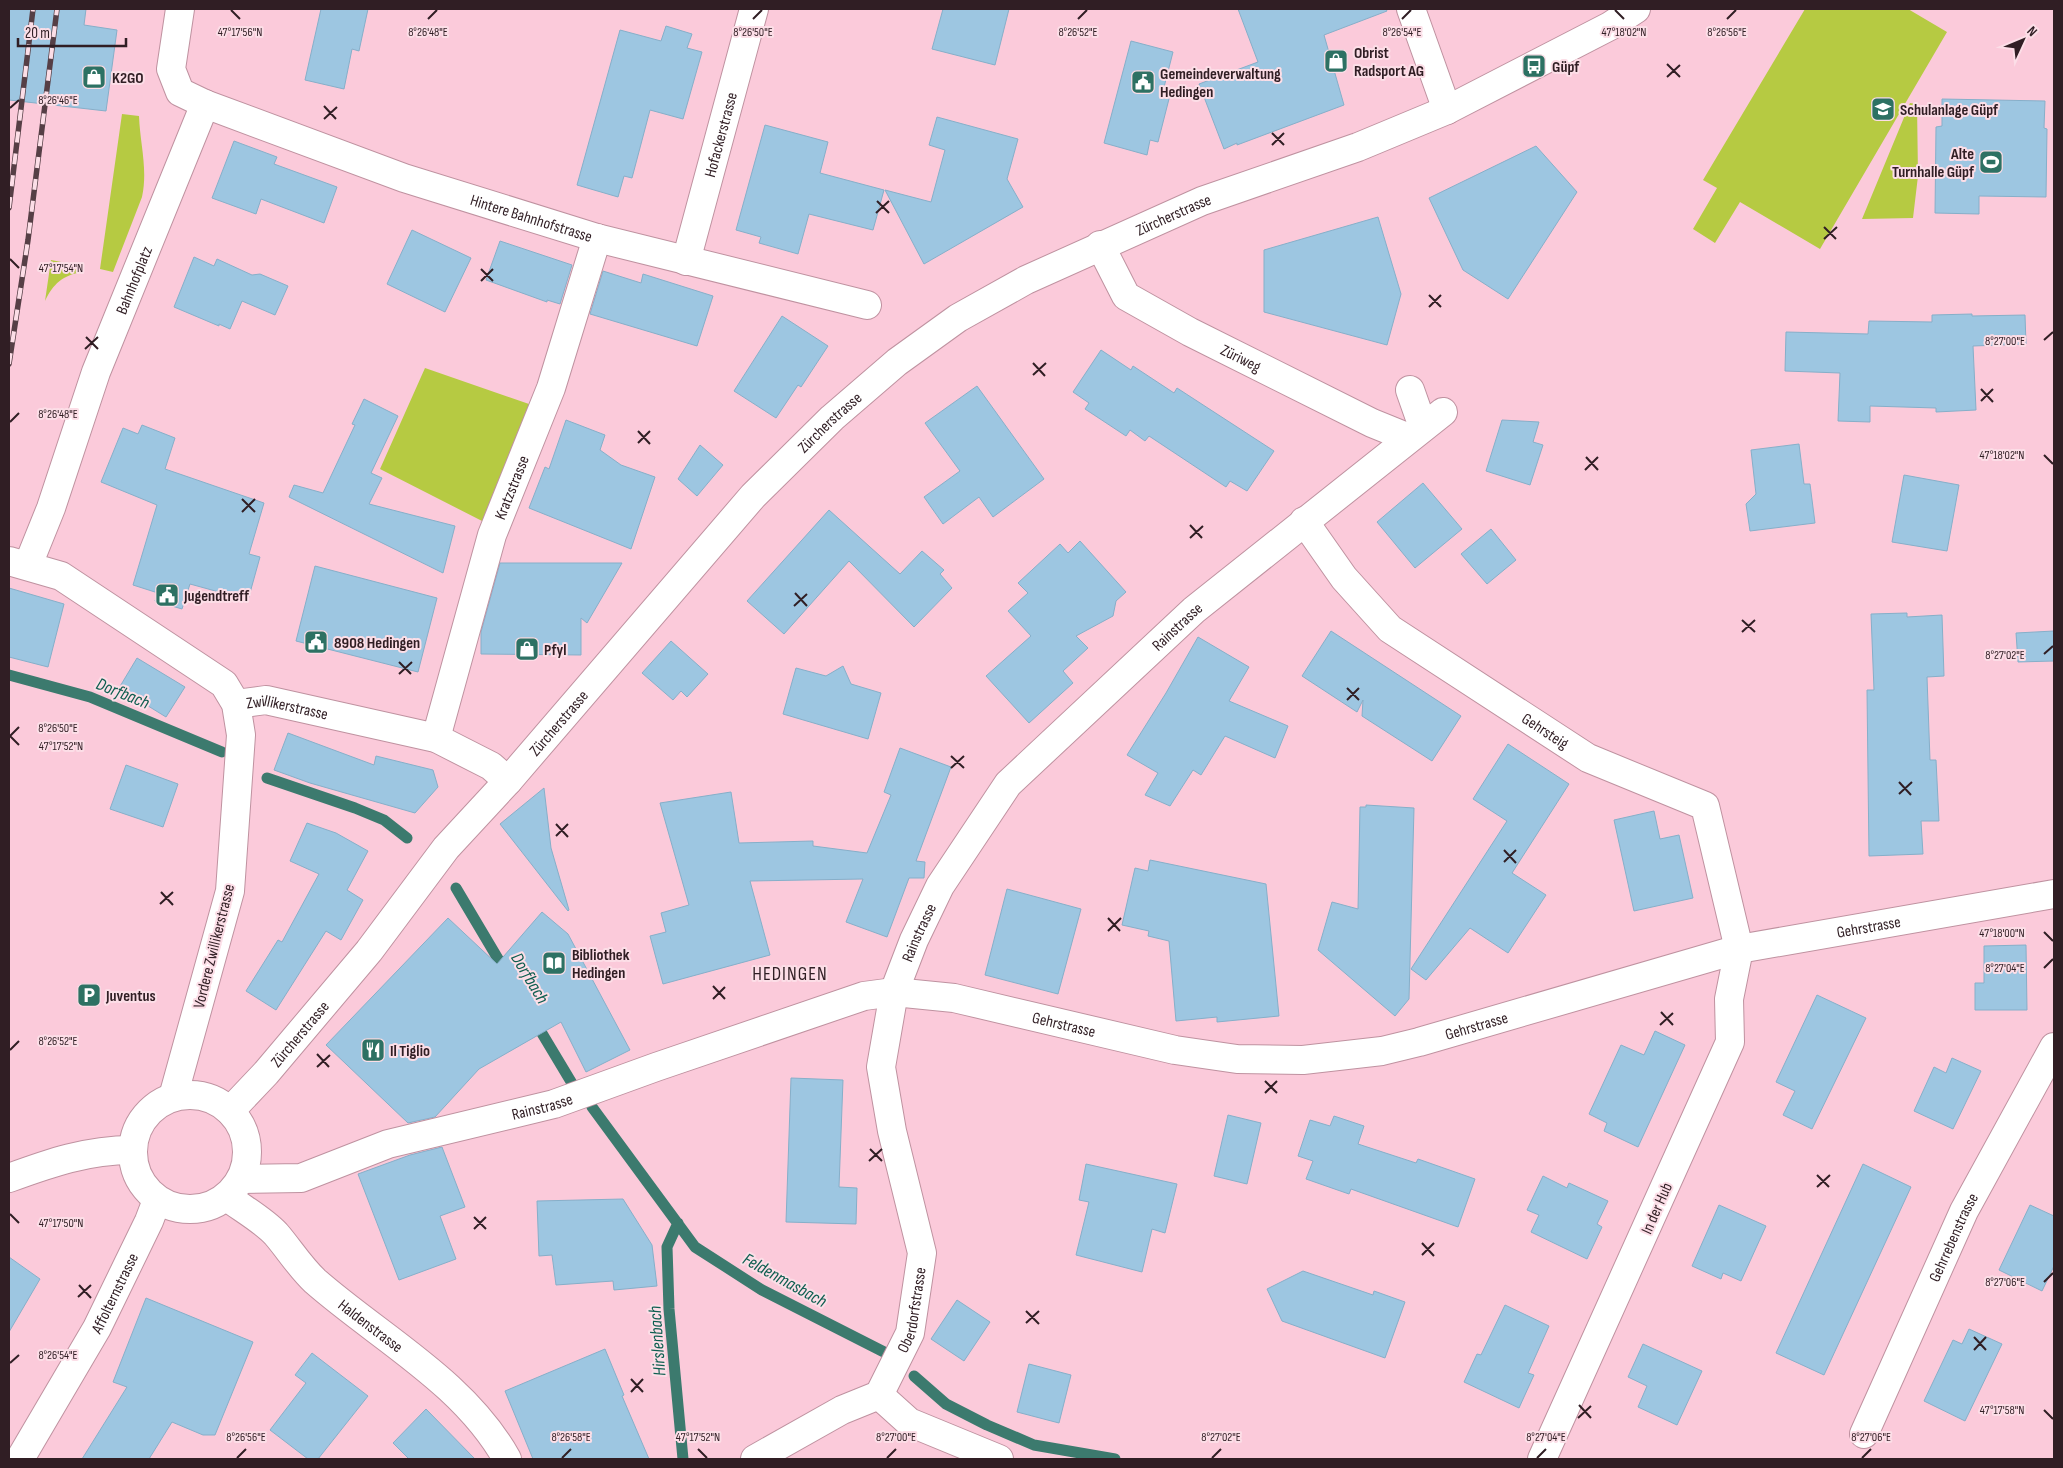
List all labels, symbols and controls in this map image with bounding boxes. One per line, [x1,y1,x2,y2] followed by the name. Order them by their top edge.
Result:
[18,15,125,47] scale bar
[1998,15,2048,65] north arrow
[2023,23,2041,40] text: N
[25,24,50,43] text: 20 m
[218,25,262,40] text: 47°17'56"N
[408,25,448,40] text: 8°26'48"E
[733,25,773,40] text: 8°26'50"E
[1059,25,1098,40] text: 8°26'52"E
[1382,25,1422,40] text: 8°26'54"E
[1602,25,1646,40] text: 47°18'02"N
[1707,25,1747,40] text: 8°26'56"E
[1354,44,1424,81] place label: Obrist Radsport AG
[1323,48,1349,74] shop icon: Obrist Radsport AG
[1521,53,1547,79] bus stop icon: Güpf
[1552,58,1580,77] place label: Güpf
[81,64,107,90] shop icon: K2GO
[1160,65,1281,102] place label: Gemeindeverwaltung Hedingen
[112,69,144,88] place label: K2GO
[1130,69,1156,95] public building icon: Gemeindeverwaltung Hedingen
[701,90,742,180] street label: Hofackerstrasse
[38,93,78,108] text: 8°26'46"E
[1870,96,1896,122] school or university icon: Schulanlage Güpf
[1900,101,1999,120] place label: Schulanlage Güpf
[1892,145,1975,182] place label: Alte Turnhalle Güpf
[1978,149,2004,175] sports icon: Alte Turnhalle Güpf
[468,191,594,247] street label: Hintere Bahnhofstrasse
[1133,191,1214,240] street label: Zürcherstrasse
[112,244,157,317] street label: Bahnhofplatz
[39,261,83,276] text: 47°17'54"N
[1985,334,2025,349] text: 8°27'00"E
[1217,341,1264,377] street label: Züriweg
[794,389,866,457] street label: Zürcherstrasse
[38,407,78,422] text: 8°26'48"E
[1980,448,2024,463] text: 47°18'02"N
[491,453,534,523] street label: Kratzstrasse
[154,582,180,608] public building icon: Jugendtreff
[183,587,250,606] place label: Jugendtreff
[1149,599,1207,655] street label: Rainstrasse
[303,629,329,655] public building icon: 8908 Hedingen
[334,634,420,653] place label: 8908 Hedingen
[514,636,540,662] shop icon: Pfyl
[544,641,567,660] place label: Pfyl
[1985,648,2025,663] text: 8°27'02"E
[93,673,153,714] water label: Dorfbach
[526,687,593,760] street label: Zürcherstrasse
[245,692,330,725] street label: Zwillikerstrasse
[1518,709,1572,754] street label: Gehrsteig
[38,721,78,736] text: 8°26'50"E
[39,739,83,754] text: 47°17'52"N
[190,882,239,1010] street label: Vordere Zwillikerstrasse
[898,901,941,965] street label: Rainstrasse
[1835,913,1902,943] street label: Gehrstrasse
[1979,926,2025,941] text: 47°18'00"N
[572,946,630,983] place label: Bibliothek Hedingen
[506,949,553,1008] water label: Dorfbach
[541,950,567,976] library icon: Bibliothek Hedingen
[1985,961,2025,976] text: 8°27'04"E
[752,963,828,986] district label: HEDINGEN
[76,982,102,1008] parking icon: Juventus
[105,987,156,1006] place label: Juventus
[267,998,334,1071] street label: Zürcherstrasse
[1030,1009,1097,1042] street label: Gehrstrasse
[1443,1009,1510,1045] street label: Gehrstrasse
[39,1034,78,1049] text: 8°26'52"E
[360,1037,386,1063] restaurant icon: Il Tiglio
[390,1042,430,1061] place label: Il Tiglio
[510,1090,576,1125] street label: Rainstrasse
[1638,1180,1677,1237] street label: In der Hub
[1926,1190,1983,1285] street label: Gehrrebenstrasse
[39,1216,83,1231] text: 47°17'50"N
[739,1249,831,1312] water label: Feldenmasbach
[87,1250,143,1338] street label: Affolternstrasse
[894,1266,931,1356] street label: Oberdorfstrasse
[1985,1275,2025,1290] text: 8°27'06"E
[334,1296,406,1357] street label: Haldenstrasse
[645,1305,670,1377] water label: Hirslenbach
[38,1348,78,1363] text: 8°26'54"E
[1980,1403,2024,1418] text: 47°17'58"N
[226,1430,266,1445] text: 8°26'56"E
[551,1430,591,1445] text: 8°26'58"E
[676,1430,720,1445] text: 47°17'52"N
[876,1430,916,1445] text: 8°27'00"E
[1201,1430,1241,1445] text: 8°27'02"E
[1526,1430,1566,1445] text: 8°27'04"E
[1851,1430,1891,1445] text: 8°27'06"E

